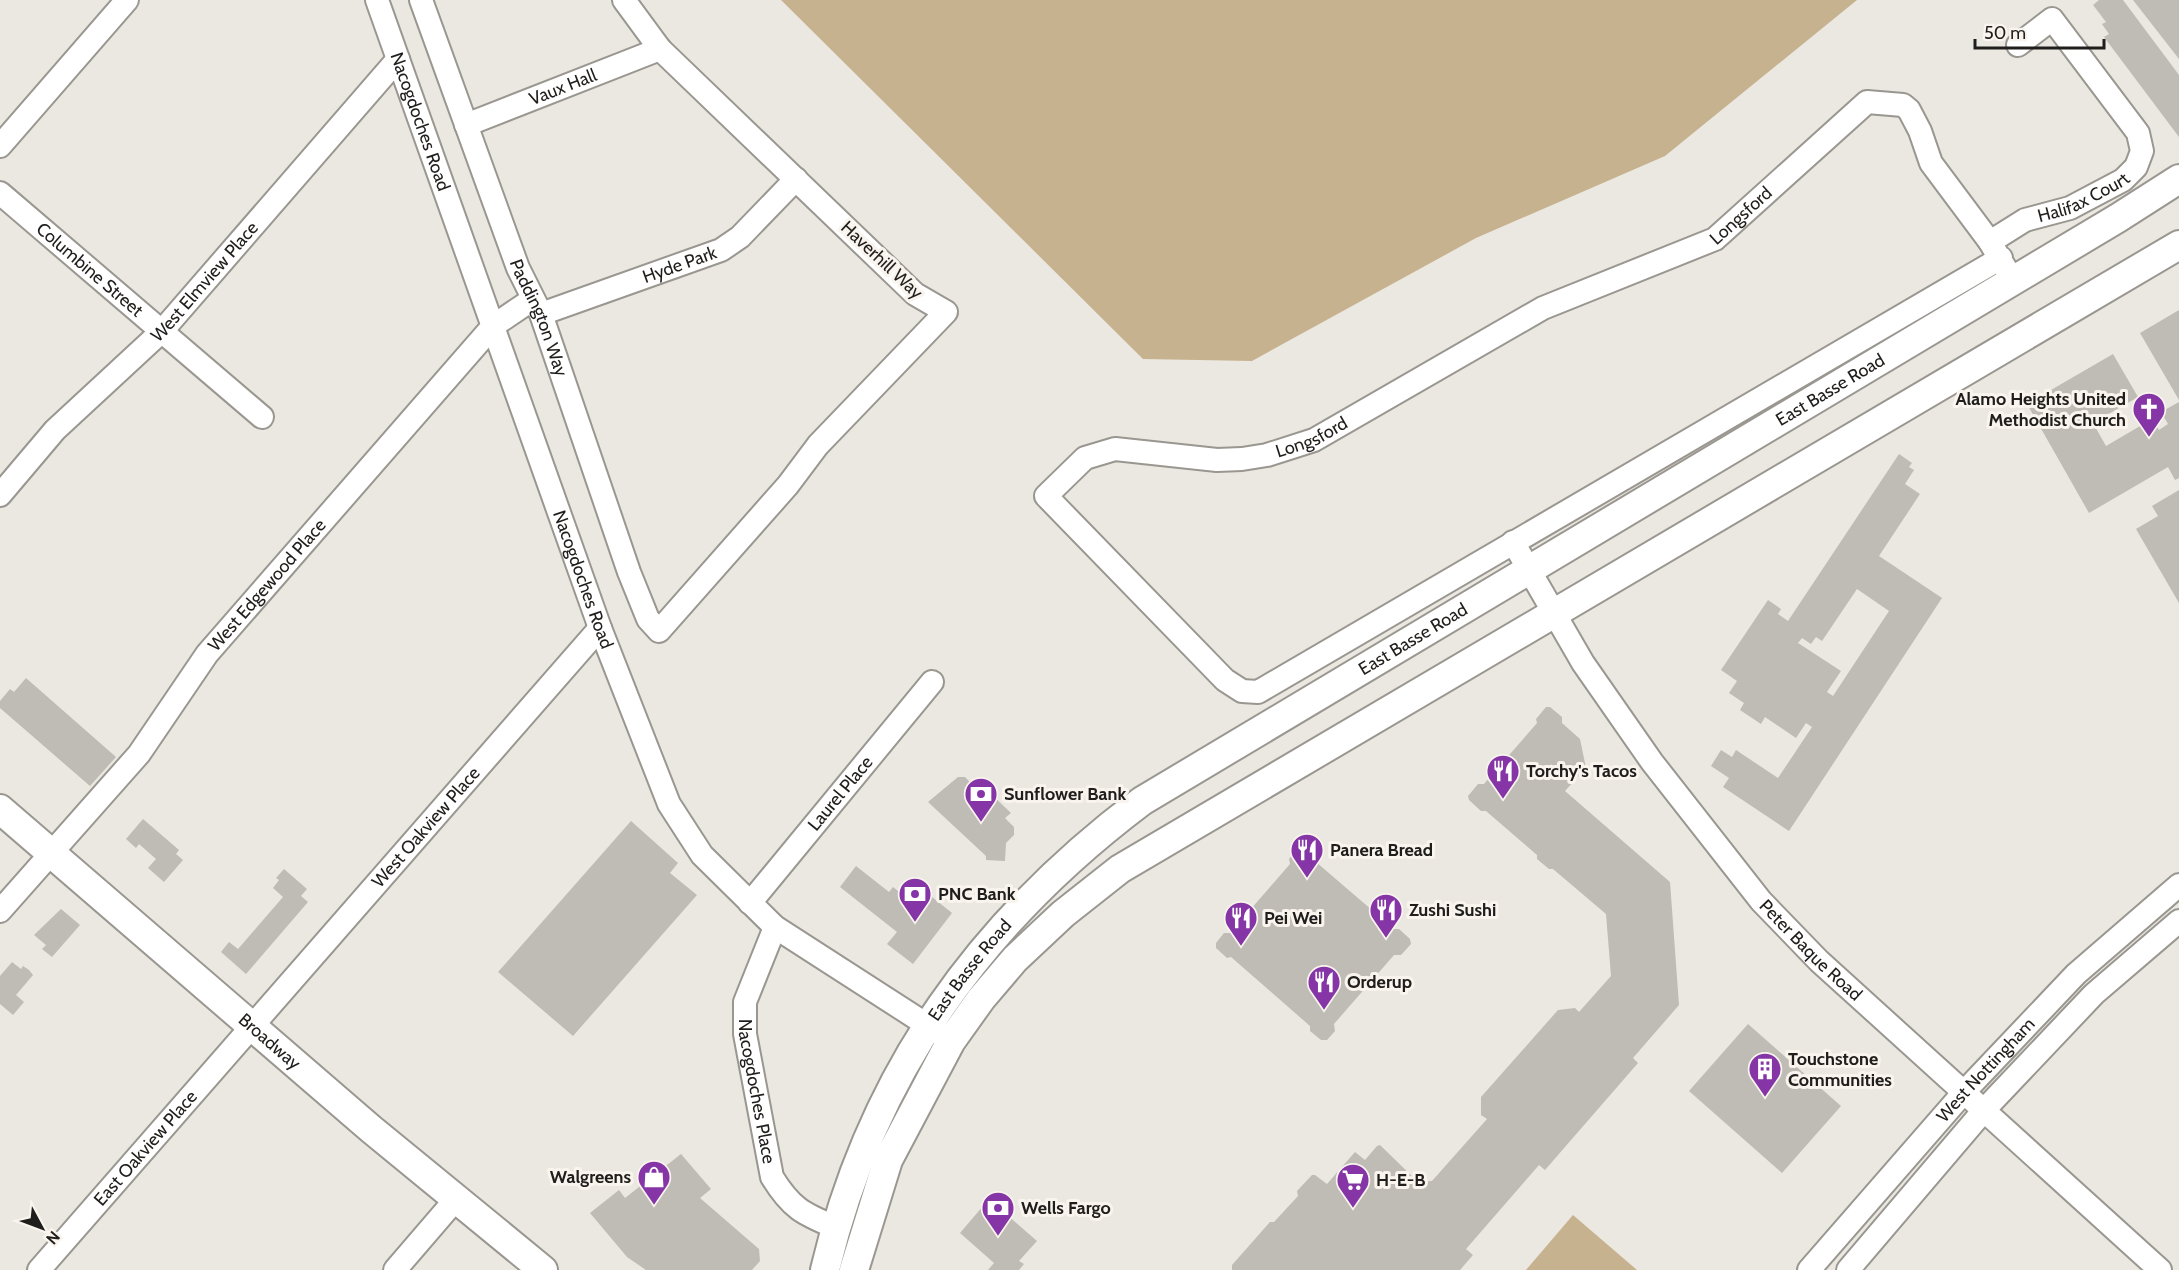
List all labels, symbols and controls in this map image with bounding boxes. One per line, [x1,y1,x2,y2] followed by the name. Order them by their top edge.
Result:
[1975,12,2104,50] scale bar
[1984,22,2026,44] text: 50 m
[385,49,455,194] street label: Nacogdoches Road
[526,64,600,110] street label: Vaux Hall
[2035,168,2135,227] street label: Halifax Court
[1705,182,1777,249] street label: Longsford
[836,216,928,304] street label: Haverhill Way
[146,217,263,347] street label: West Elmview Place
[32,218,148,321] street label: Columbine Street
[639,241,720,288] street label: Hyde Park
[505,256,572,379] street label: Paddington Way
[1772,349,1889,431] street label: East Basse Road
[1955,388,2126,431] place label: Alamo Heights United Methodist Church
[2131,391,2167,438] church icon: Alamo Heights United Methodist Church
[1273,412,1351,463] street label: Longsford
[548,507,618,652] street label: Nacogdoches Road
[203,514,331,656] street label: West Edgewood Place
[1355,598,1471,680] street label: East Basse Road
[803,751,878,835] street label: Laurel Place
[1485,753,1521,800] restaurant icon: Torchy's Tacos
[1526,760,1637,782] place label: Torchy's Tacos
[367,762,485,892] street label: West Oakview Place
[963,776,999,823] bank icon: Sunflower Bank
[1004,783,1126,805] place label: Sunflower Bank
[1289,832,1325,879] restaurant icon: Panera Bread
[1330,839,1433,861] place label: Panera Bread
[897,876,933,923] bank icon: PNC Bank
[938,883,1016,905] place label: PNC Bank
[1368,892,1404,939] restaurant icon: Zushi Sushi
[1755,895,1867,1006] street label: Peter Baque Road
[1409,899,1496,921] place label: Zushi Sushi
[1223,900,1259,947] restaurant icon: Pei Wei
[1264,907,1322,929] place label: Pei Wei
[923,915,1016,1025] street label: East Basse Road
[1306,964,1342,1011] restaurant icon: Orderup
[1347,971,1412,993] place label: Orderup
[234,1009,305,1074] street label: Broadway
[1932,1013,2040,1127] street label: West Nottingham
[734,1019,780,1165] street label: Nacogdoches Place
[1788,1048,1892,1091] place label: Touchstone Communities
[1747,1051,1783,1098] building icon: Touchstone Communities
[89,1086,202,1210] street label: East Oakview Place
[636,1159,672,1206] shop icon: Walgreens
[1335,1162,1371,1209] supermarket icon: H-E-B
[550,1166,631,1188] place label: Walgreens
[1376,1169,1426,1191] place label: H-E-B
[980,1190,1016,1237] bank icon: Wells Fargo
[1021,1197,1111,1219] place label: Wells Fargo
[12,1198,72,1258] north arrow
[42,1227,64,1248] text: N

